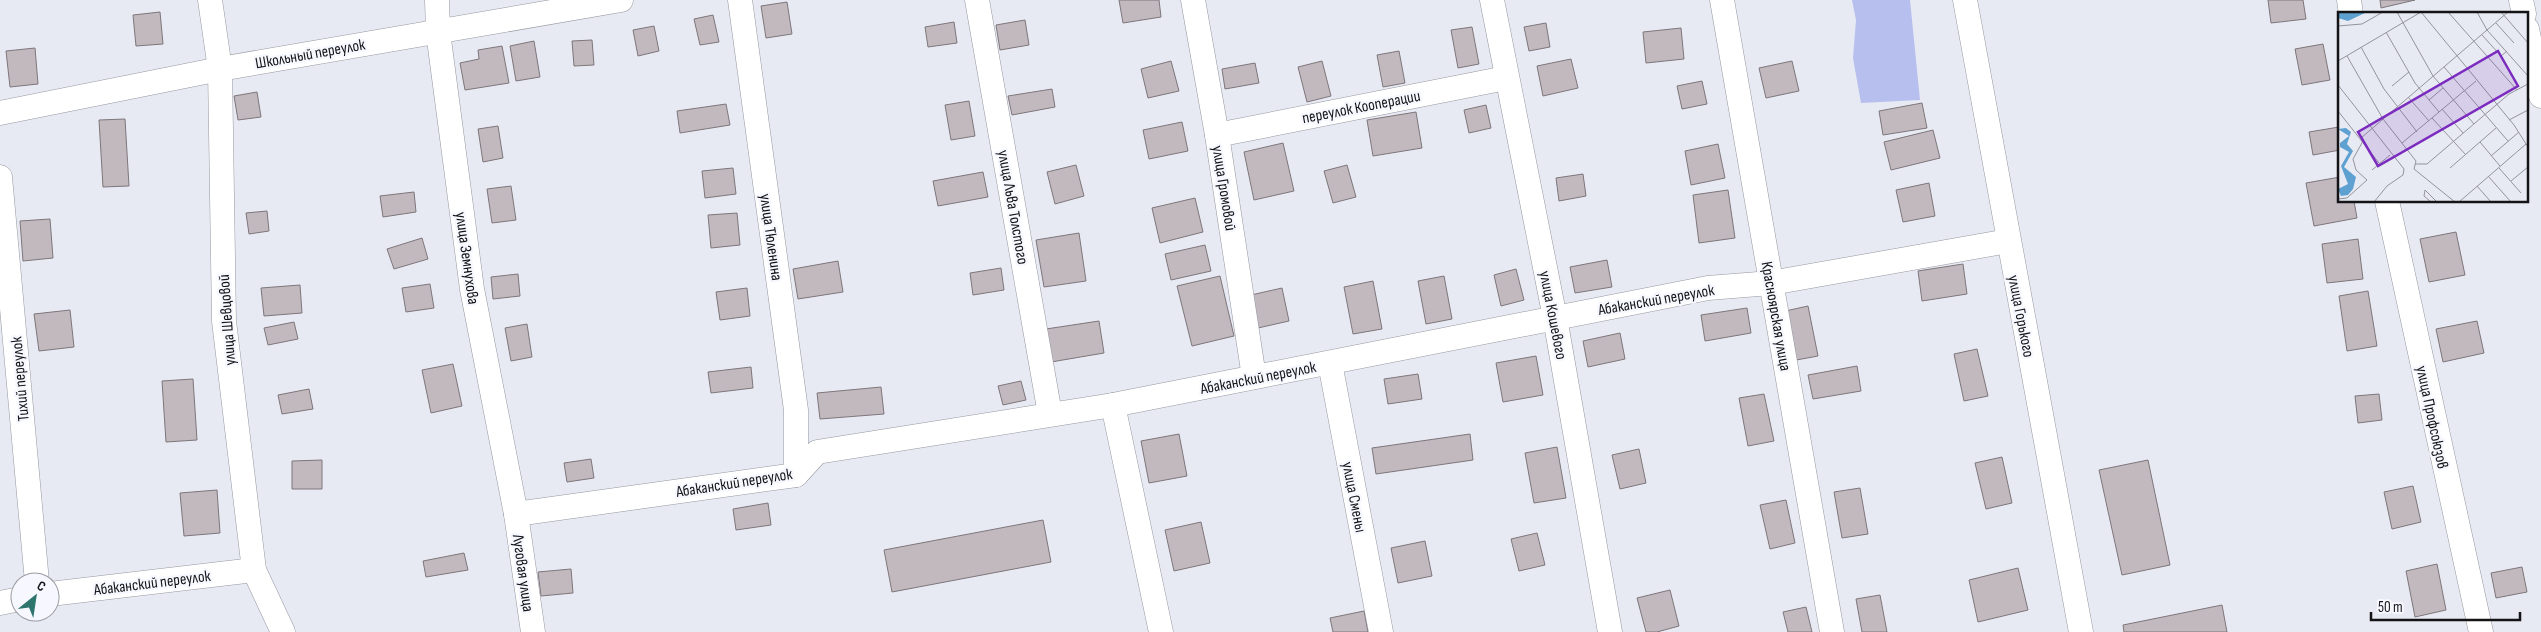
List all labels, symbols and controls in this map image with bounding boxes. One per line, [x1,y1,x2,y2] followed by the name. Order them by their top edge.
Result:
[2338,12,2528,202] inset map
[254,35,368,73] street label: Школьный переулок
[1301,87,1422,128] street label: переулок Кооперации
[1207,144,1240,232] street label: улица Громовой
[993,149,1032,266] street label: улица Льва Толстого
[755,193,786,282] street label: улица Тюленина
[451,211,482,306] street label: улица Земнухова
[1757,260,1795,373] street label: Красноярская улица
[1535,269,1570,361] street label: улица Кошевого
[215,274,240,366] street label: улица Шевцовой
[2003,274,2038,359] street label: улица Горького
[1596,281,1717,320] street label: Абаканский переулок
[7,335,34,422] street label: Тихий переулок
[1198,358,1319,399] street label: Абаканский переулок
[2411,364,2452,471] street label: улица Профсоюзов
[1337,460,1370,534] street label: улица Смены
[674,465,795,502] street label: Абаканский переулок
[508,532,537,613] street label: Луговая улица
[92,567,213,600] street label: Абаканский переулок
[10,572,60,622] north arrow
[34,577,49,595] text: С
[2371,590,2520,622] scale bar
[2378,598,2403,617] text: 50 m

